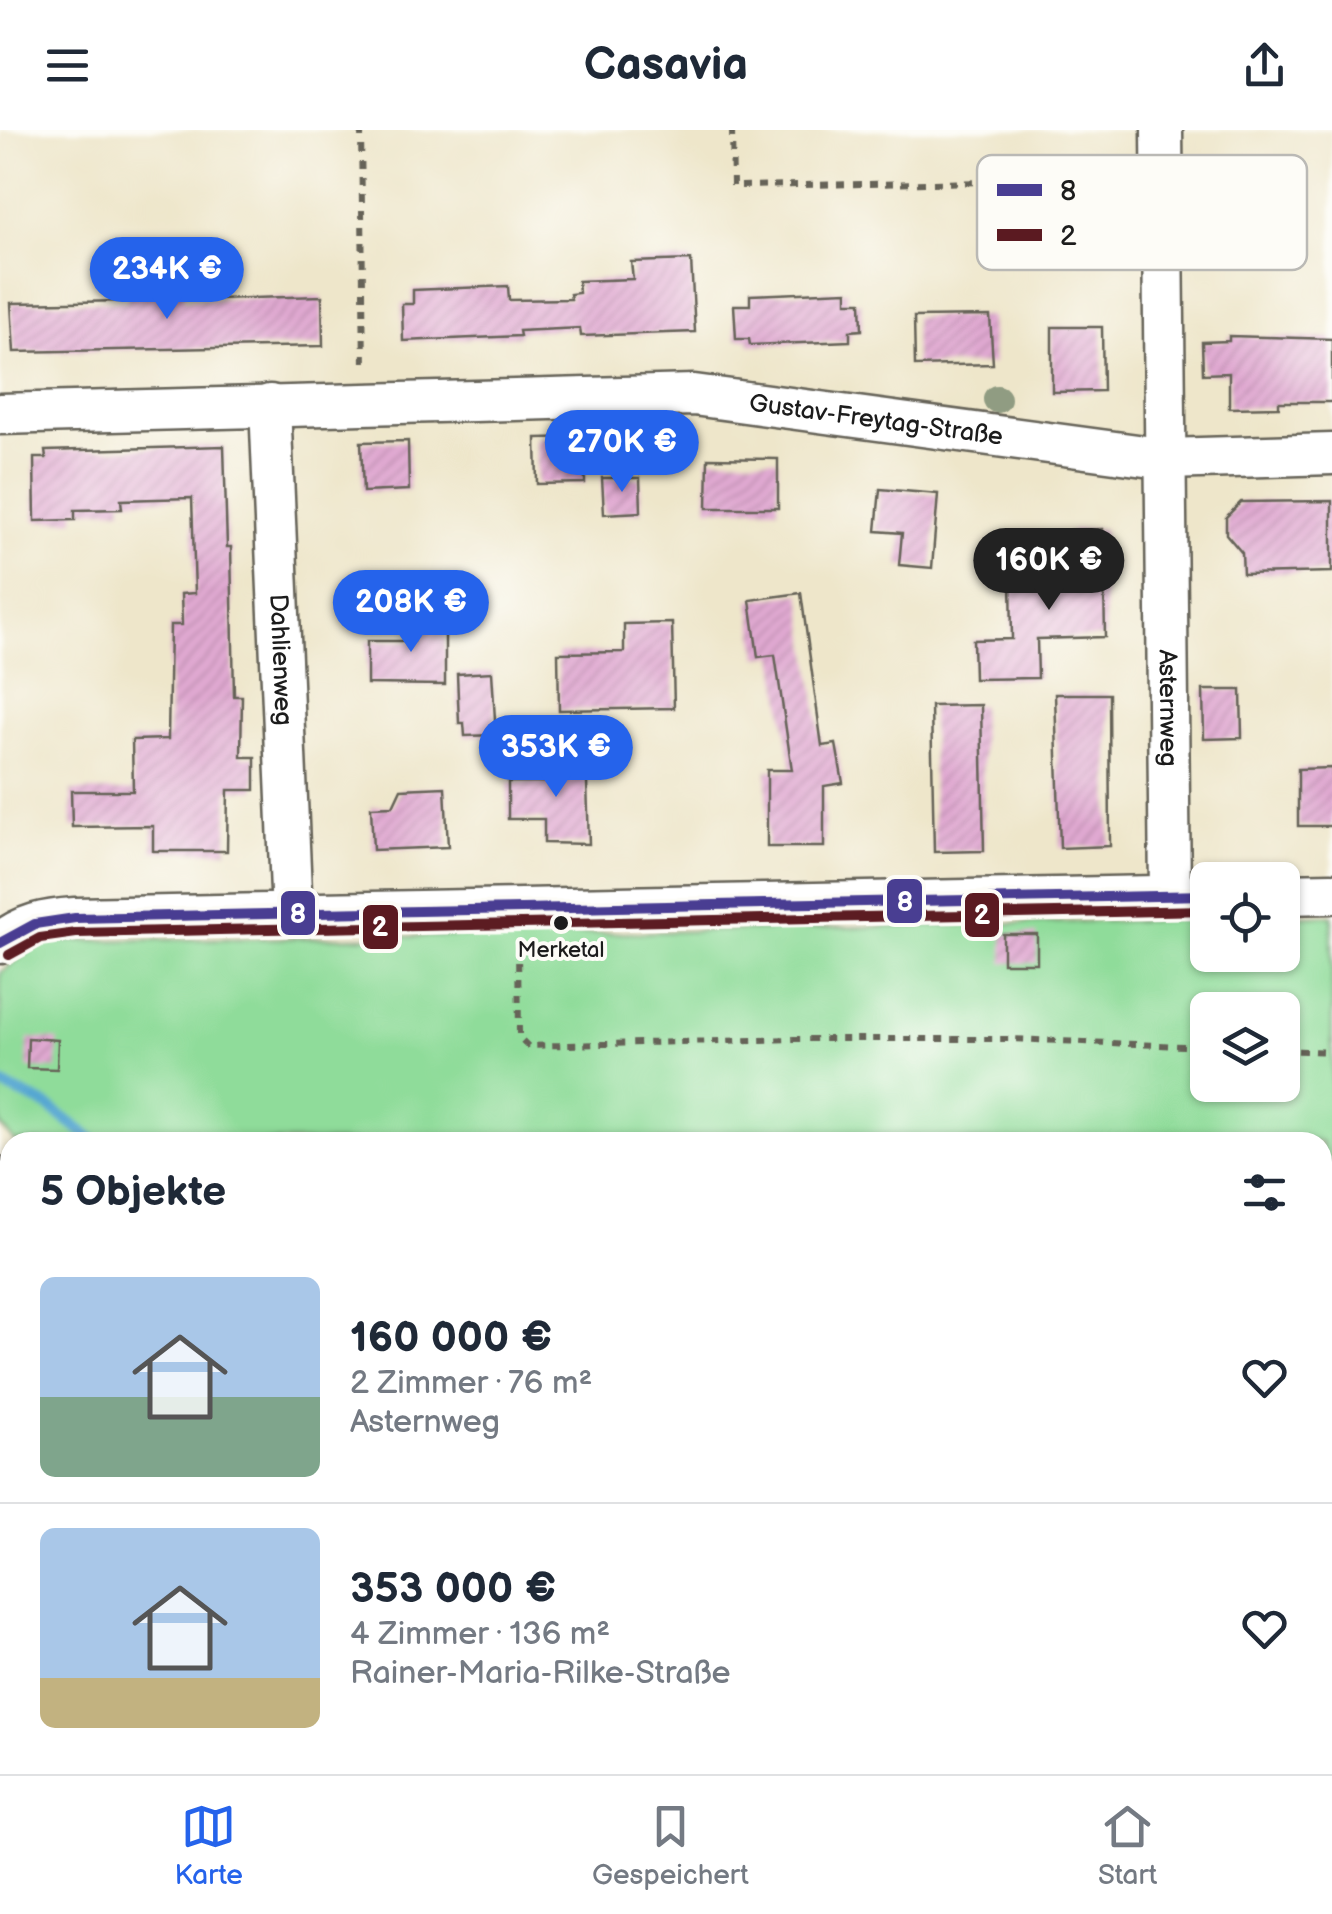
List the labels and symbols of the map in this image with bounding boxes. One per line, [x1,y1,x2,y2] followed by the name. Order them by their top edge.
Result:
[977,155,1307,270] legend
[1060,175,1076,208] text: 8
[1060,220,1077,253] text: 2
[86,237,248,322] pin: 234K €
[747,387,1005,452] street label: Gustav-Freytag-Straße
[541,410,703,495] pin: 270K €
[968,528,1130,613] pin: 160K €
[330,570,492,655] pin: 208K €
[263,593,299,726] street label: Dahlienweg
[1152,649,1184,767] street label: Asternweg
[475,715,637,800] pin: 353K €
[885,877,924,925] line badge: 8
[897,886,913,919] text: 8
[279,889,317,937] line badge: 8
[963,891,1001,939] line badge: 2
[290,898,306,931] text: 8
[974,899,991,932] text: 2
[361,903,400,951] line badge: 2
[372,911,389,944] text: 2
[551,913,571,933] marker: Merketal
[518,937,604,964] place label: Merketal

